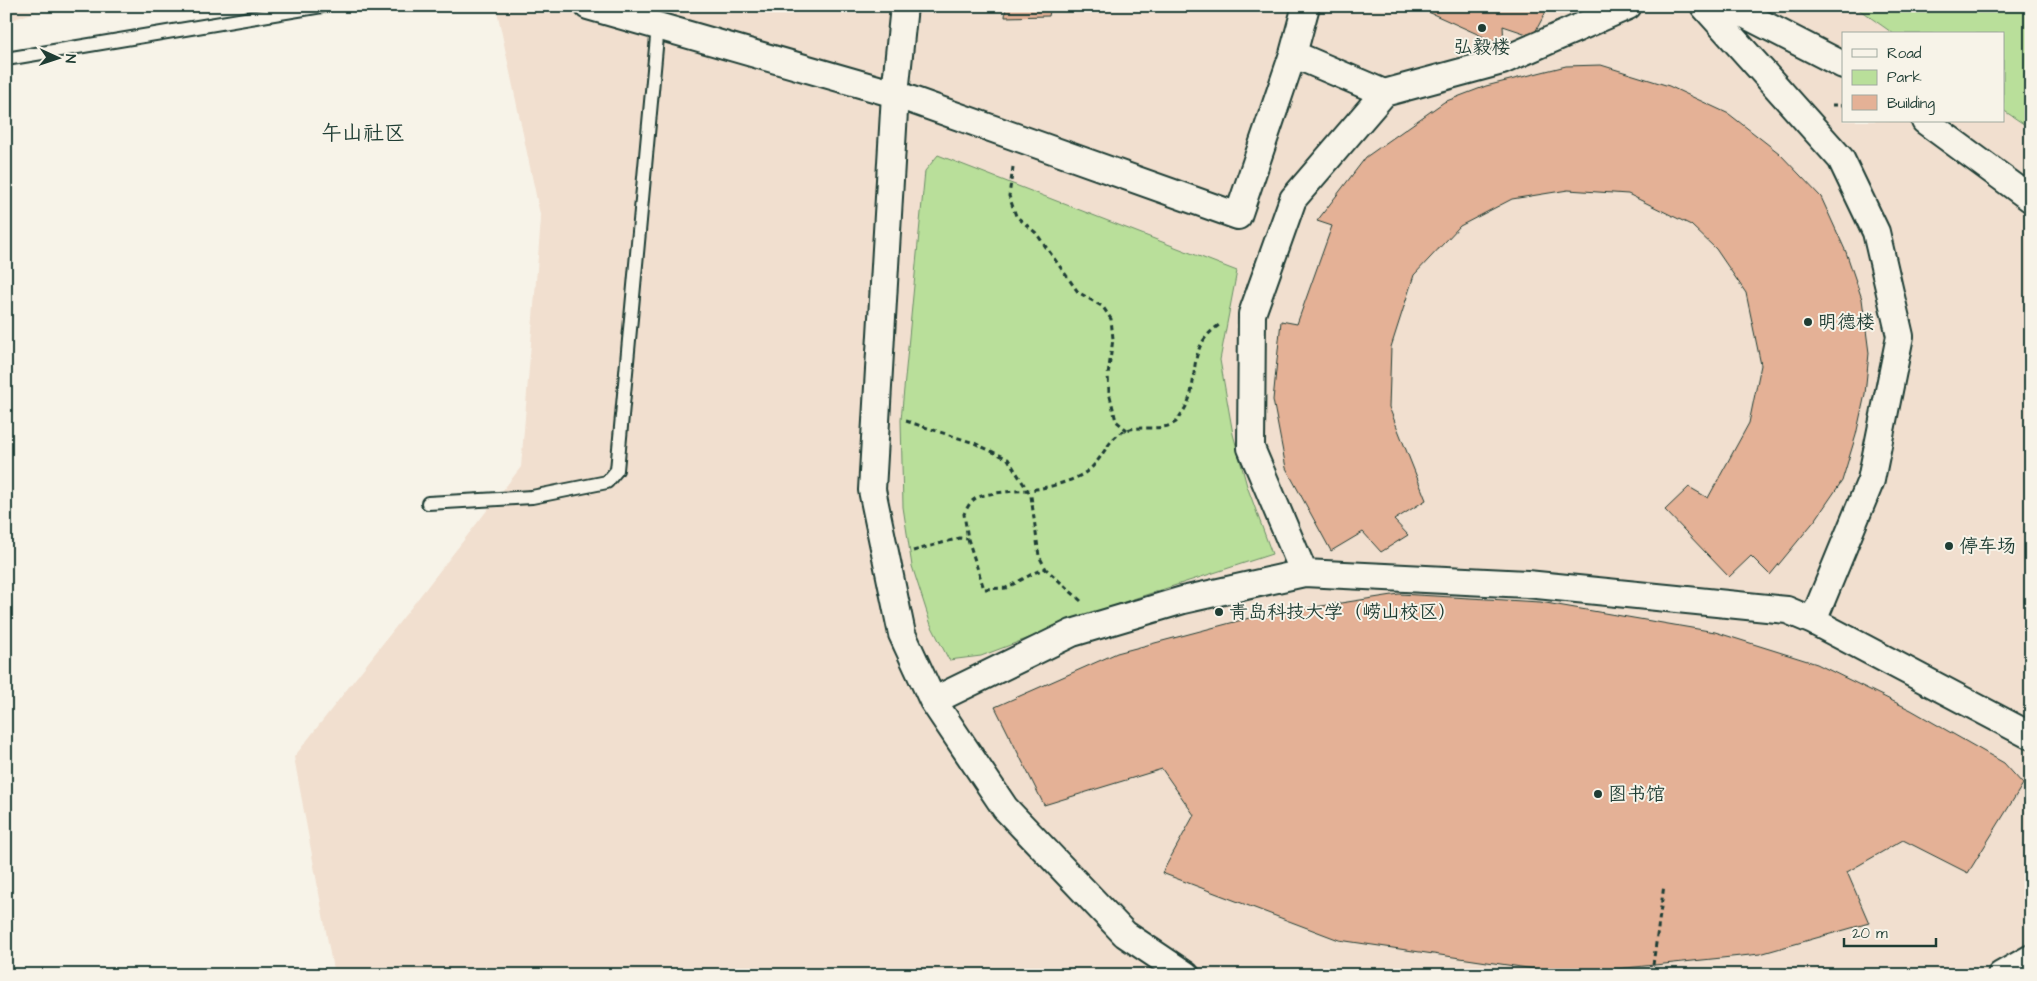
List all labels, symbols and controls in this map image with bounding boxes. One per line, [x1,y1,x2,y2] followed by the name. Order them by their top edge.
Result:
[1476,22,1488,34] marker: 弘毅楼
[32,32,82,82] north arrow
[1842,32,2004,122] legend
[1453,34,1511,61] place label: 弘毅楼
[1887,43,1922,64] text: Road
[60,54,80,64] text: N
[1887,67,1922,88] text: Park
[1887,93,1935,115] text: Building
[321,119,405,148] district label: 午山社区
[1818,309,1875,336] place label: 明德楼
[1802,316,1814,328] marker: 明德楼
[1959,533,2016,560] place label: 停车场
[1943,540,1955,552] marker: 停车场
[1229,599,1457,626] place label: 青岛科技大学（崂山校区）
[1213,606,1225,618] marker: 青岛科技大学（崂山校区）
[1608,781,1665,808] place label: 图书馆
[1592,788,1604,800] marker: 图书馆
[1844,916,1937,948] scale bar
[1852,923,1888,944] text: 20 m

